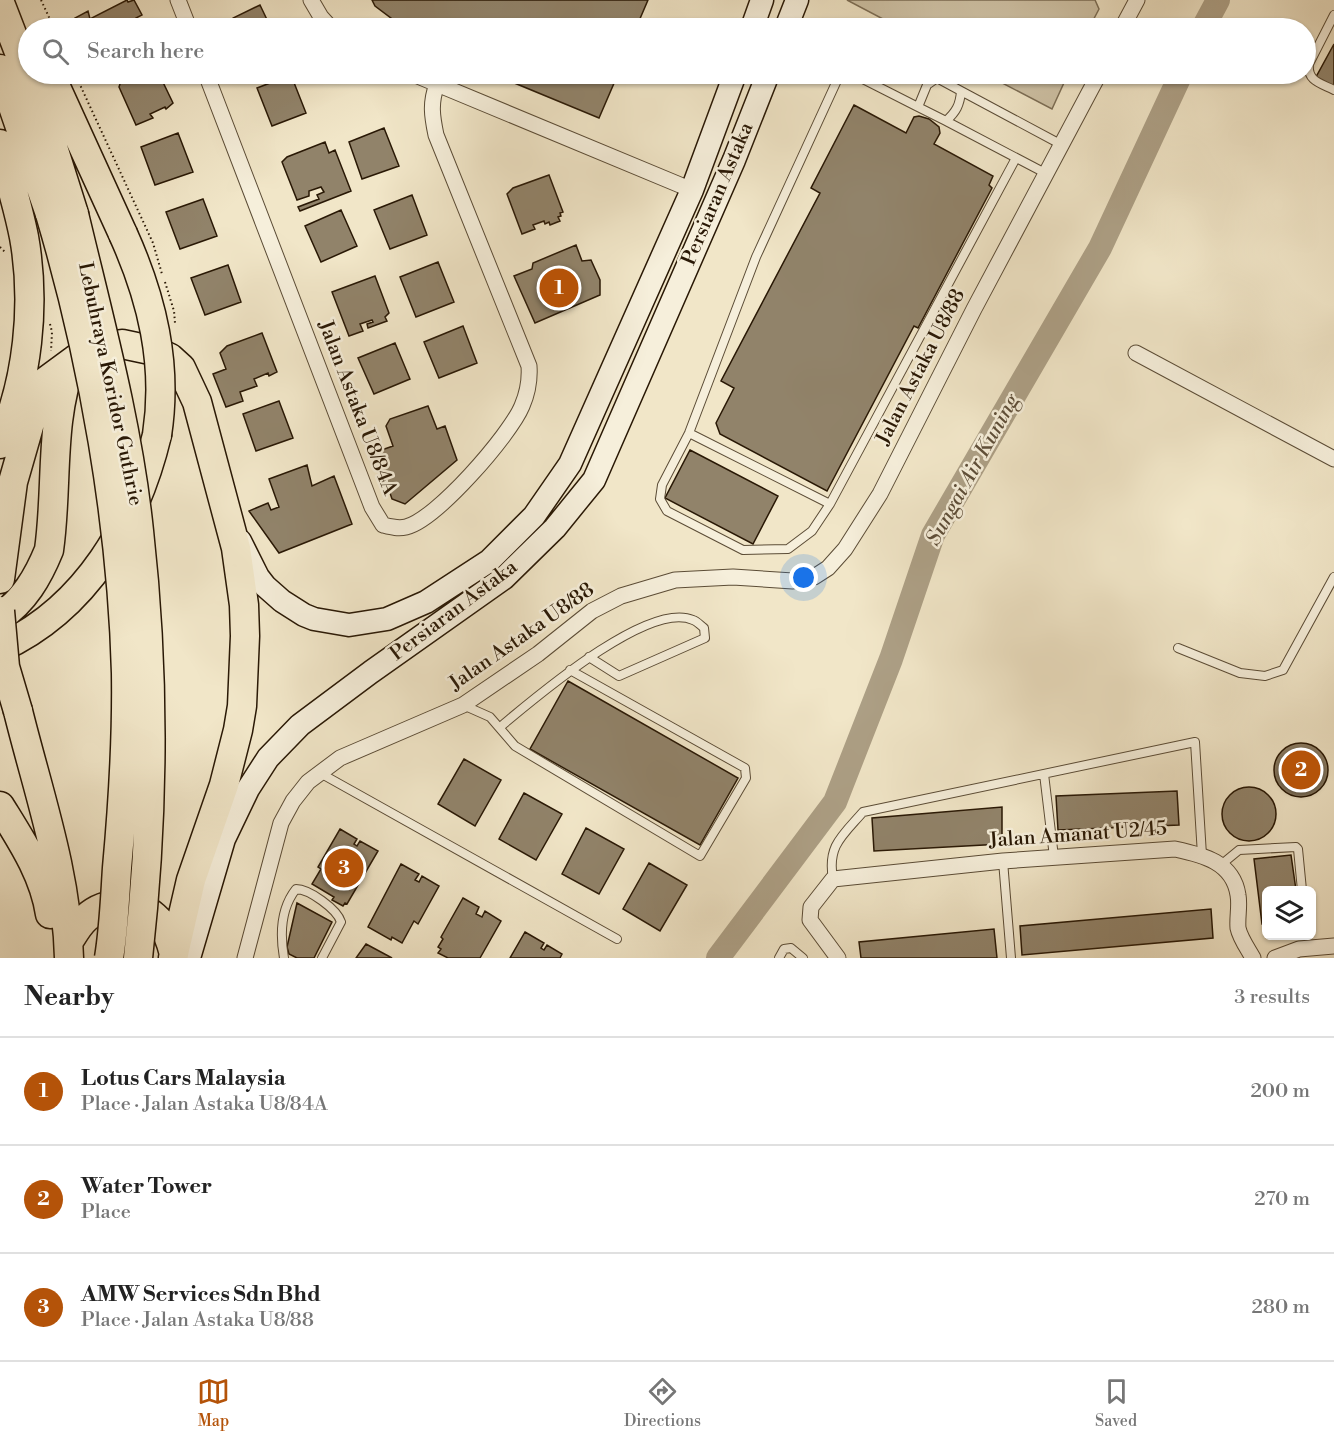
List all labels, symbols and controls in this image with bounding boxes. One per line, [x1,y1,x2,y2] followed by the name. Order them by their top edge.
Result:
[18,18,1316,84] search box
[39,35,72,68] icon: search
[87,38,204,65] text: Search here
[677,118,760,269] street label: Persiaran Astaka
[72,260,148,508] street label: Lebuhraya Koridor Guthrie
[540,266,578,310] pin: 1
[870,285,971,450] street label: Jalan Astaka U8/88
[312,316,402,500] street label: Jalan Astaka U8/84A
[921,389,1026,550] water label: Sungai Air Kuning
[386,555,523,667] street label: Persiaran Astaka
[789,563,818,592] your location
[444,578,599,697] street label: Jalan Astaka U8/88
[1282,748,1320,792] pin: 2
[987,816,1168,854] street label: Jalan Amanat U2/45
[324,846,364,890] pin: 3
[1262,886,1316,940] map controls
[1262,886,1316,940] button: layers
[24,981,114,1013] text: Nearby
[1234,985,1310,1010] text: 3 results
[81,1065,286,1092] text: Lotus Cars Malaysia
[39,1079,48,1104] text: 1
[1250,1079,1310,1104] text: 200 m
[81,1092,328,1117] text: Place · Jalan Astaka U8/84A
[81,1173,212,1200] text: Water Tower
[37,1187,50,1212] text: 2
[1254,1187,1310,1212] text: 270 m
[81,1200,131,1225] text: Place
[81,1281,321,1308] text: AMW Services Sdn Bhd
[37,1295,50,1320] text: 3
[1251,1295,1310,1320] text: 280 m
[81,1308,314,1333] text: Place · Jalan Astaka U8/88
[197,1375,230,1431] tab: Map
[624,1375,701,1431] tab: Directions
[1095,1375,1137,1431] tab: Saved

